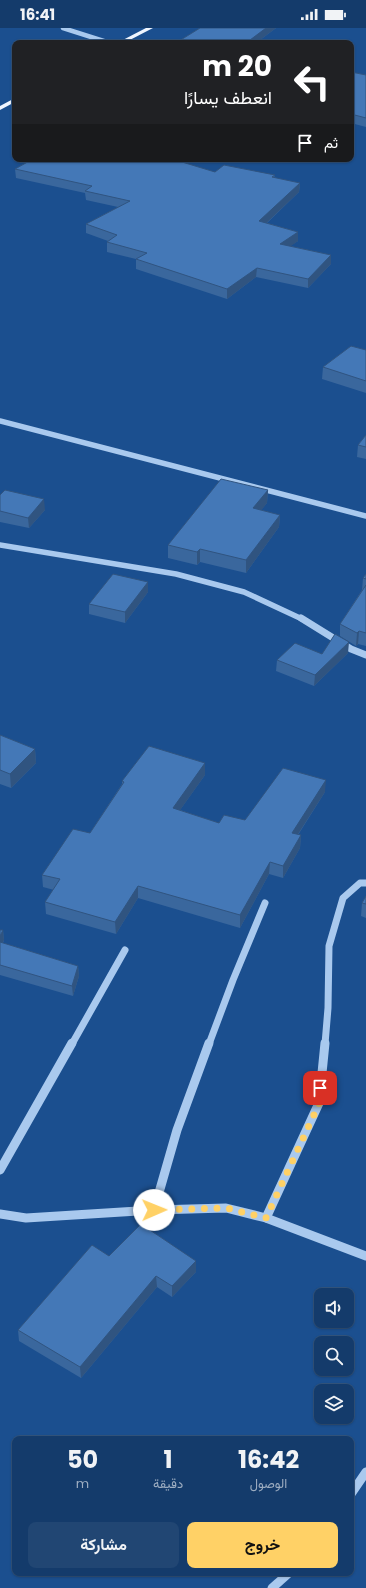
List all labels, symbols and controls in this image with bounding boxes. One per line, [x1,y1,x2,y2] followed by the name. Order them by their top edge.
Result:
[20,4,55,25] text: 16:41
[202,47,272,86] text: 20 m
[286,56,338,108] icon: left
[184,85,272,110] text: انعطف يسارًا
[294,132,316,154] icon: arrive
[324,132,338,153] text: ثم
[303,1071,337,1105] pin
[309,1077,331,1099] icon: arrive
[133,1189,175,1231] position arrow
[314,1288,354,1424] map controls
[314,1288,354,1328] button: sound
[314,1336,354,1376] button: search
[314,1384,354,1424] button: layers
[67,1443,98,1476] text: 50
[164,1443,173,1476] text: 1
[238,1443,299,1476] text: 16:42
[76,1474,89,1493] text: m
[153,1474,183,1493] text: دقيقة
[250,1474,287,1493] text: الوصول
[28,1522,179,1568] button: مشاركة
[187,1522,338,1568] button: خروج

